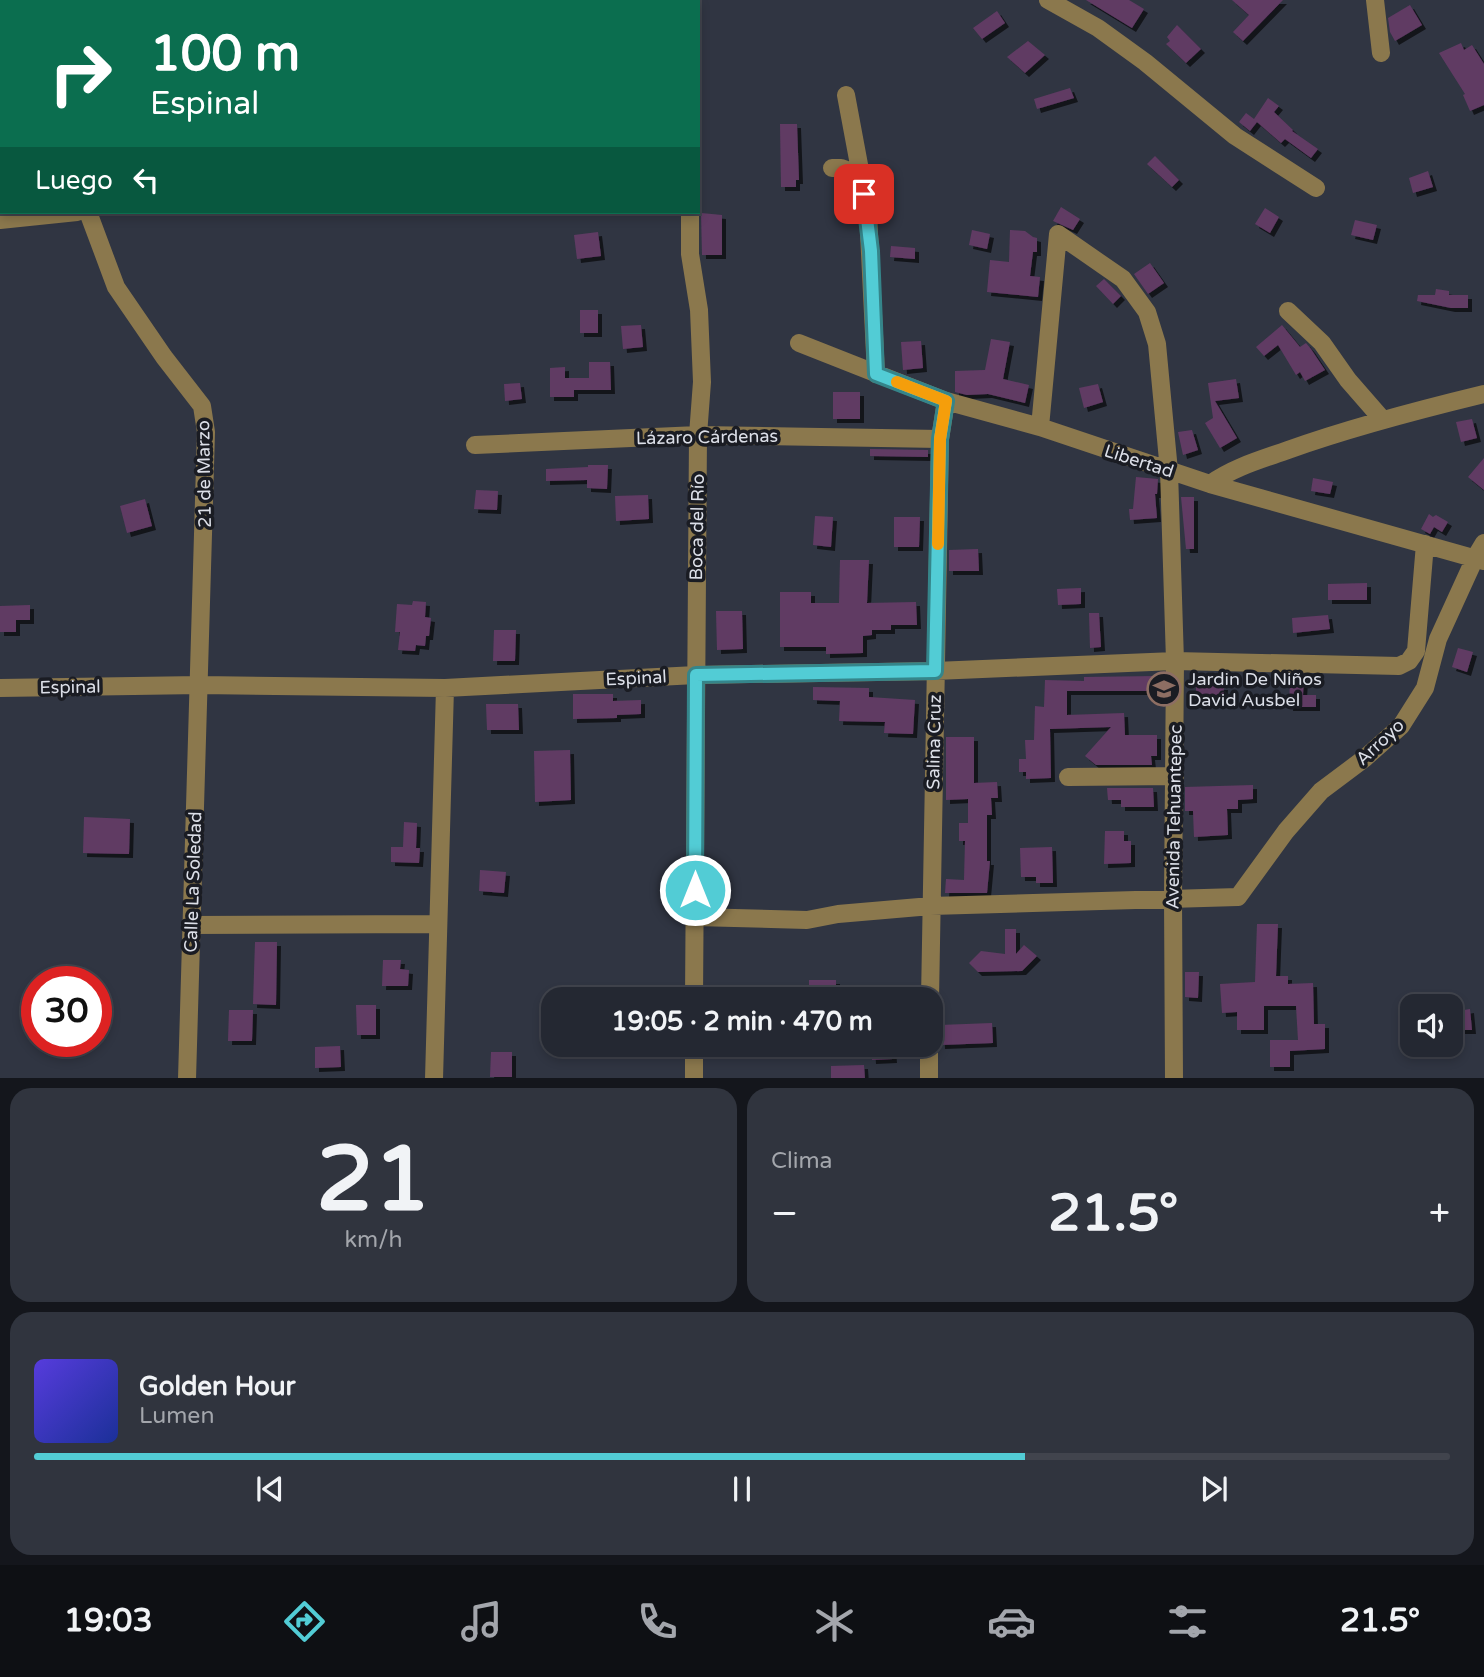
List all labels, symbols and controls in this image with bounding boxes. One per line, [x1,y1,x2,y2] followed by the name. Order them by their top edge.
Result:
[150,25,300,84] text: 100 m
[35,28,126,119] icon: right
[150,85,259,123] text: Espinal
[127,161,165,199] icon: left
[834,164,894,224] pin
[35,165,113,196] text: Luego
[845,175,883,213] icon: arrive
[192,420,216,528] street label: 21 de Marzo
[636,425,778,449] street label: Lázaro Cárdenas
[1102,439,1176,483] street label: Libertad
[685,473,709,581] street label: Boca del Río
[605,665,667,691] street label: Espinal
[1188,668,1322,711] place label: Jardin De Niños David Ausbel
[1145,670,1183,708] school or university icon: Jardin De Niños David Ausbel
[39,675,101,699] street label: Espinal
[922,694,946,790] street label: Salina Cruz
[1351,714,1409,770] street label: Arroyo
[1161,724,1187,910] street label: Avenida Tehuantepec
[180,811,206,953] street label: Calle La Soledad
[658,853,732,927] position arrow
[21,966,112,1057] speed limit sign: 30
[1400,994,1463,1057] map controls
[1400,994,1463,1057] button: sound
[611,1006,873,1037] text: 19:05 · 2 min · 470 m
[316,1125,431,1235] text: 21
[771,1147,832,1175] text: Clima
[1048,1182,1178,1245] text: 21.5°
[771,1191,798,1237] text: −
[1429,1191,1450,1237] text: +
[345,1226,402,1254] text: km/h
[139,1371,296,1402] text: Golden Hour
[139,1402,214,1430] text: Lumen
[251,1470,289,1508] icon: previous
[723,1470,761,1508] icon: pause
[1195,1470,1233,1508] icon: next
[280,1597,329,1646] icon: directions
[457,1597,506,1646] icon: music
[633,1597,682,1646] icon: phone
[810,1597,859,1646] icon: climate
[987,1597,1036,1646] icon: car
[1163,1597,1212,1646] icon: filters
[64,1602,153,1640] text: 19:03
[1340,1602,1420,1640] text: 21.5°

